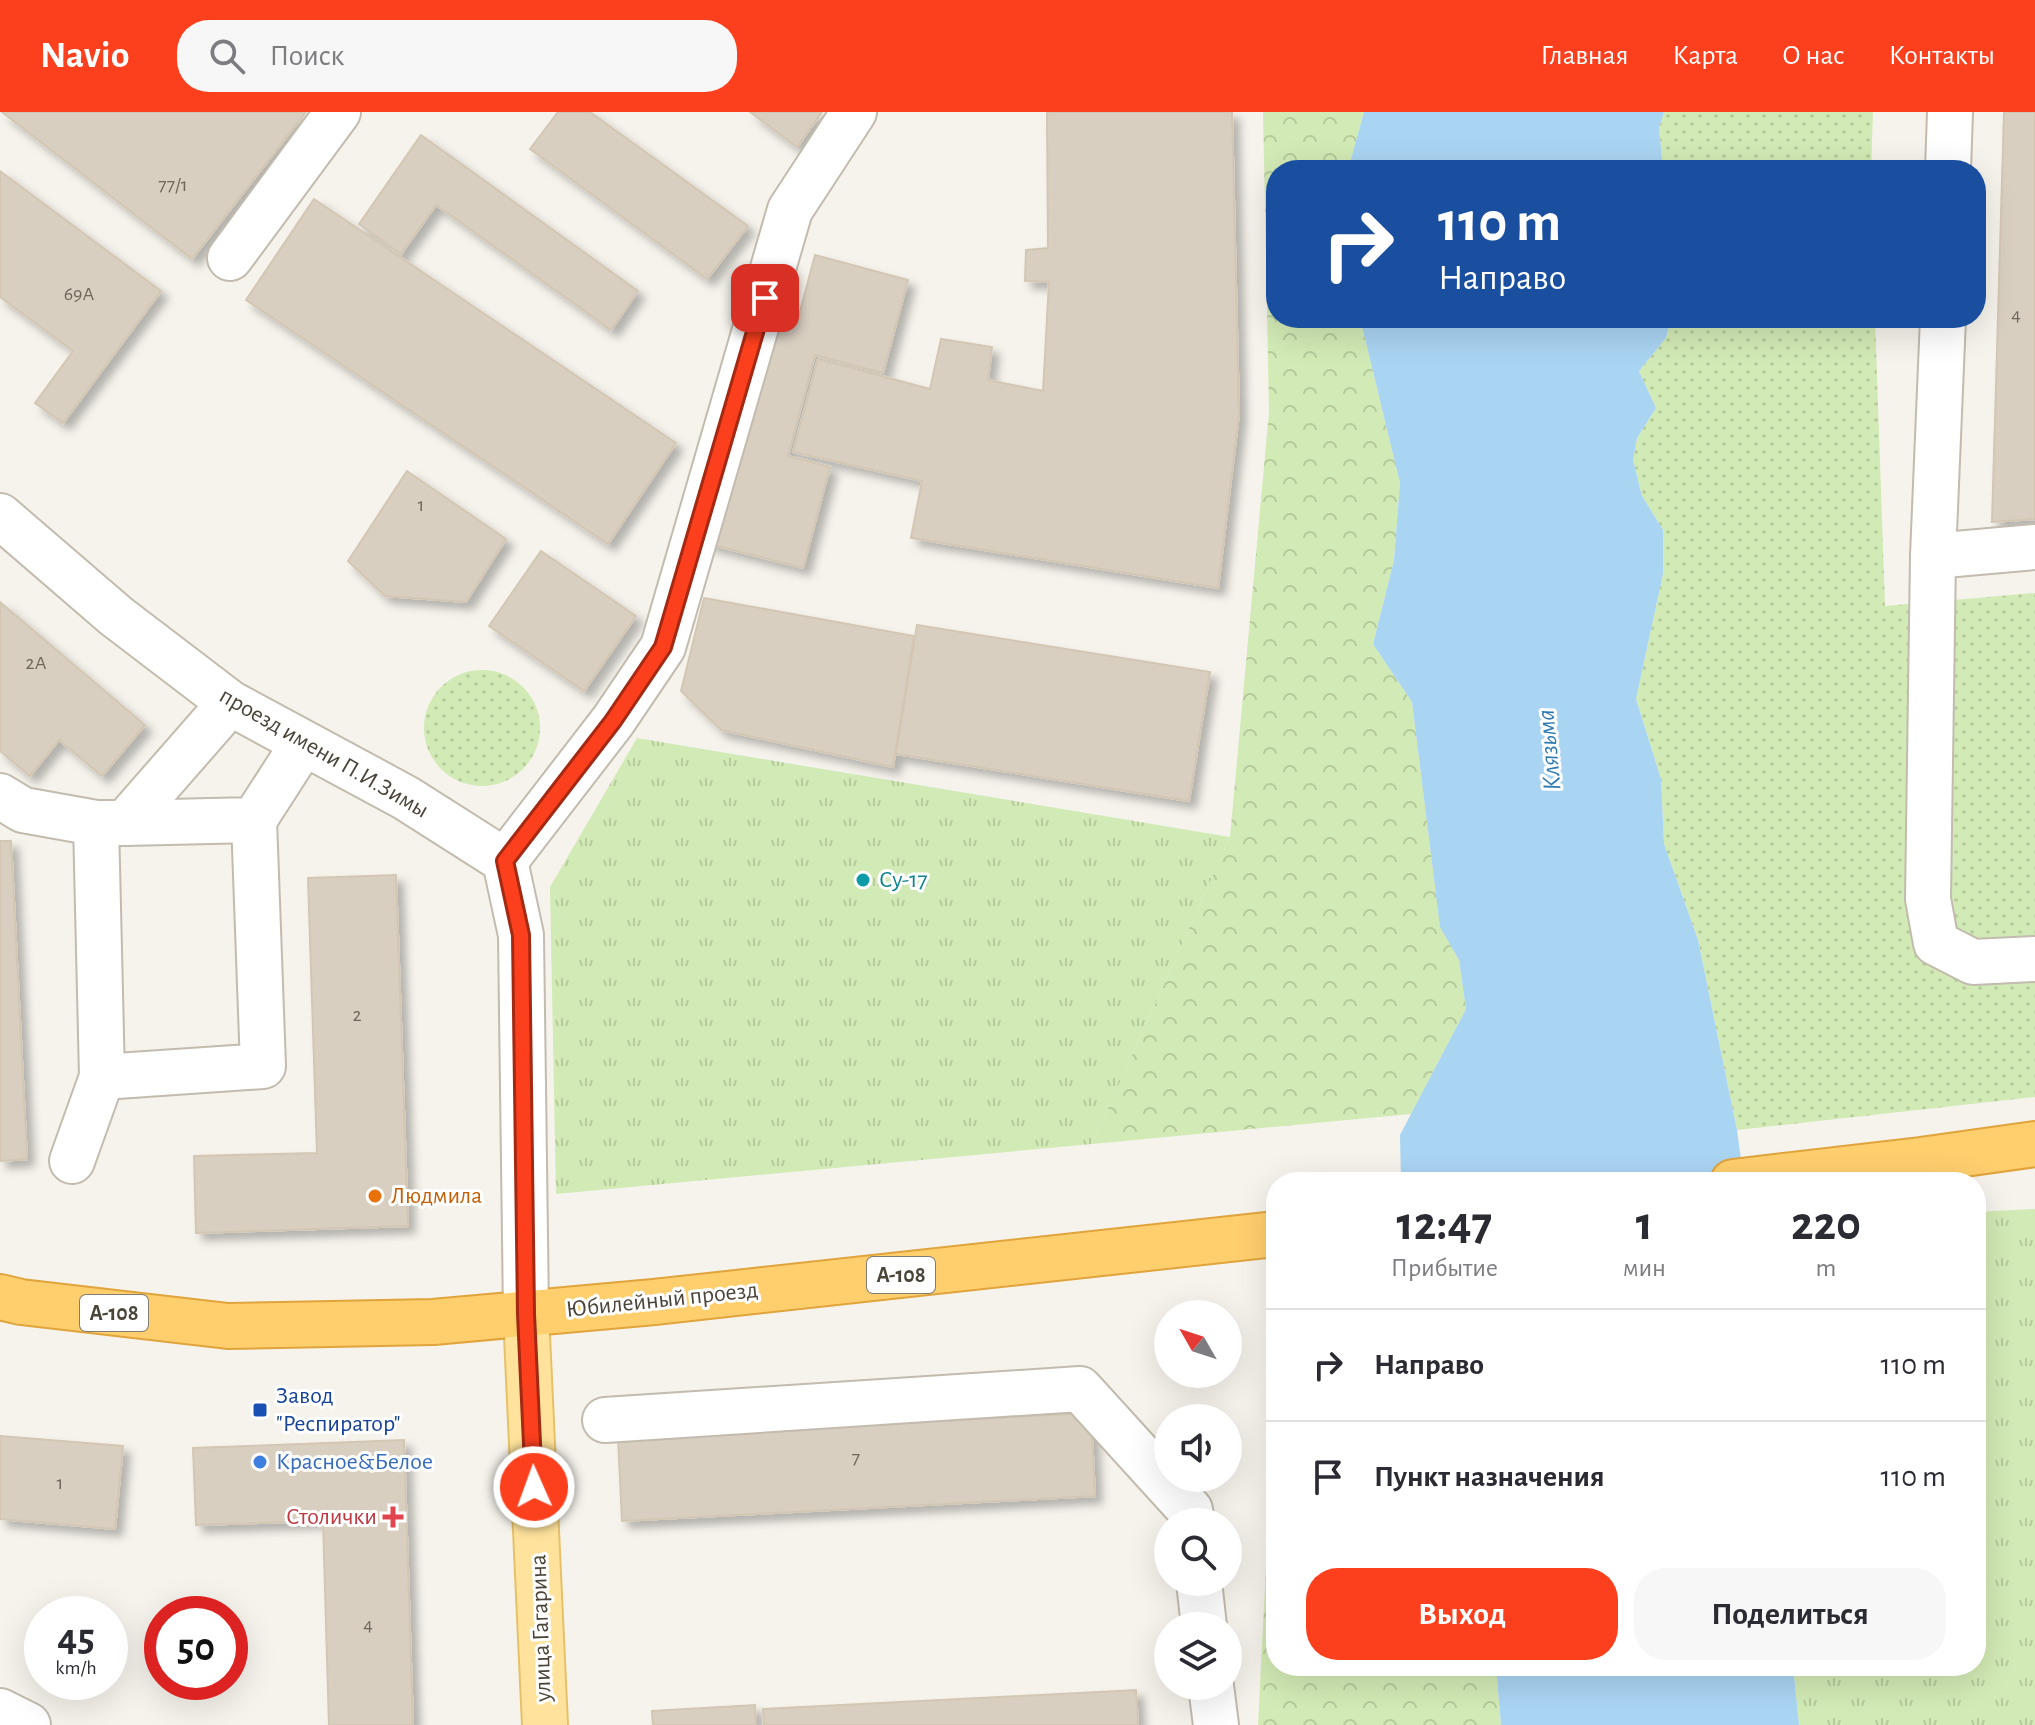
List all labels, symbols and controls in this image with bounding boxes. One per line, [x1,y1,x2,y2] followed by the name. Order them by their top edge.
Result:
[177,20,737,92] search box
[205,34,249,78] icon: search
[40,37,129,75] text: Navio
[269,41,344,71] text: Поиск
[1540,42,1628,70] text: Главная
[1672,42,1738,70] text: Карта
[1782,42,1845,70] text: О нас
[1889,42,1995,70] text: Контакты
[158,175,188,195] house number: 77/1
[1306,192,1410,296] icon: right
[1438,195,1561,251] text: 110 m
[1438,260,1566,296] text: Направо
[731,264,799,332] pin
[743,276,787,320] icon: arrive
[64,284,95,304] house number: 69А
[2011,305,2021,325] house number: 4
[418,495,424,515] house number: 1
[26,653,47,673] house number: 2А
[215,683,433,823] street label: проезд имени П.И.Зимы
[1533,709,1565,791] water label: Клязьма
[879,868,927,892] place label: Су-17
[854,871,872,889] marker: Су-17
[352,1005,362,1025] house number: 2
[391,1184,482,1208] place label: Людмила
[366,1187,384,1205] marker: Людмила
[1397,1201,1492,1249] text: 12:47
[1636,1201,1653,1249] text: 1
[1791,1201,1861,1249] text: 220
[1391,1255,1498,1281] text: Прибытие
[1623,1255,1666,1281] text: мин
[1816,1255,1836,1281] text: m
[867,1257,935,1293] road number: А-108
[565,1278,759,1322] street label: Юбилейный проезд
[80,1295,148,1331] road number: А-108
[1154,1300,1242,1388] north arrow
[1154,1300,1242,1700] map controls
[1306,1343,1350,1387] icon: right
[1374,1350,1484,1380] text: Направо
[1881,1350,1946,1380] text: 110 m
[276,1384,401,1436] place label: Завод "Респиратор"
[251,1401,269,1419] marker: Завод "Респиратор"
[1154,1404,1242,1492] button: sound
[492,1445,576,1529] position arrow
[852,1448,860,1468] house number: 7
[276,1450,433,1474] place label: Красное&Белое
[251,1453,269,1471] marker: Красное&Белое
[1306,1455,1350,1499] icon: arrive
[1374,1462,1605,1492] text: Пункт назначения
[1881,1462,1946,1492] text: 110 m
[57,1473,63,1493] house number: 1
[286,1505,377,1529] place label: Столички
[384,1508,402,1526] marker: Столички
[1154,1508,1242,1596] button: search
[526,1554,556,1703] street label: улица Гагарина
[1306,1568,1618,1660] button: Выход
[1634,1568,1946,1660] button: Поделиться
[144,1596,248,1700] speed limit sign: 50
[1154,1612,1242,1700] button: layers
[363,1615,373,1635] house number: 4
[57,1618,95,1658] text: 45
[55,1658,97,1678] text: km/h

